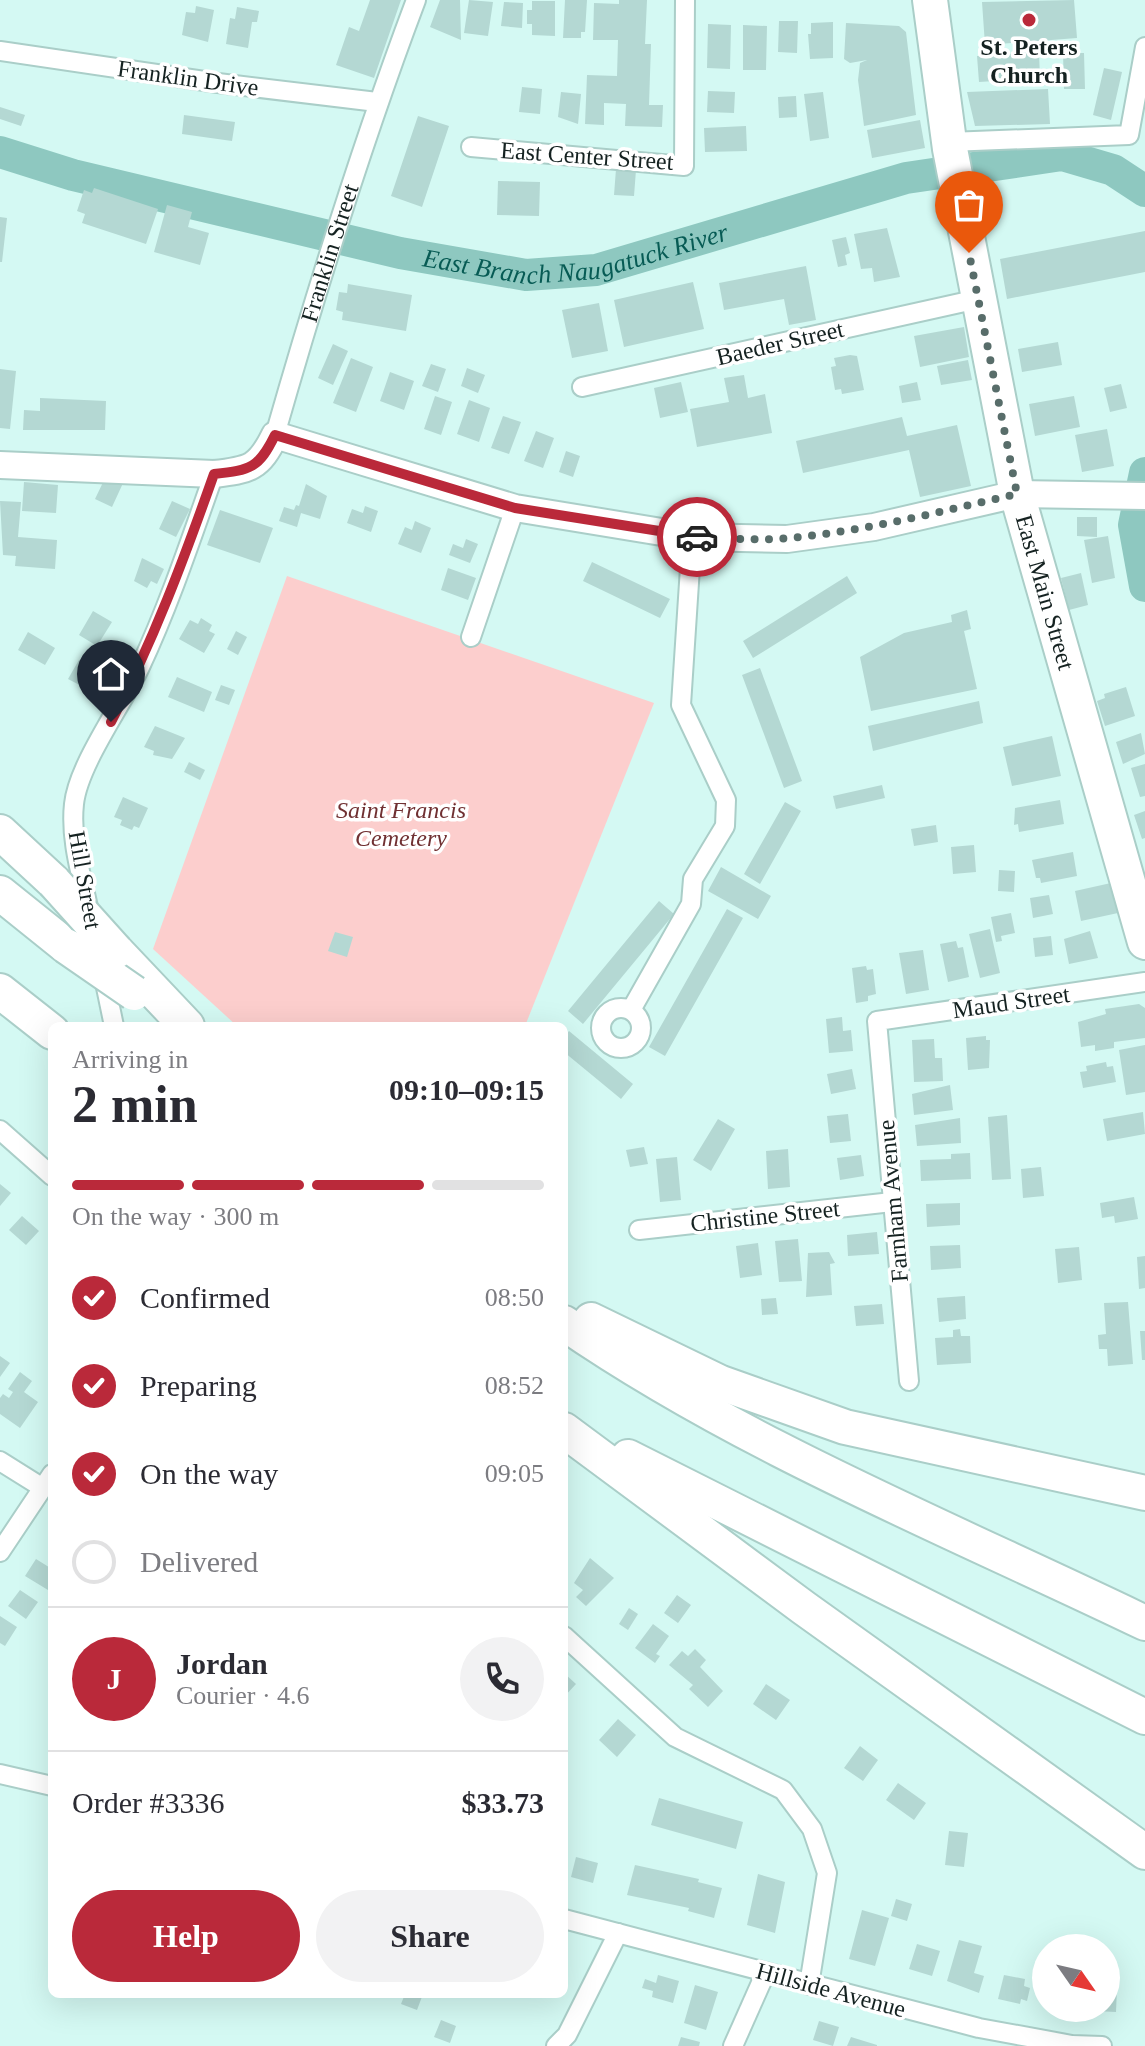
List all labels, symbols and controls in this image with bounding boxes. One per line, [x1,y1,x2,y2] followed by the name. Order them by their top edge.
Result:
[1020,11,1038,29] marker: St. Peters Church
[980,34,1078,88] place label: St. Peters Church
[116,55,260,101] street label: Franklin Drive
[500,137,675,175] street label: East Center Street
[935,171,1003,253] pin
[296,180,364,325] street label: Franklin Street
[947,183,991,227] icon: bag
[420,217,732,289] water label: East Branch Naugatuck River
[714,316,847,370] street label: Baeder Street
[657,497,737,577] courier
[1011,512,1080,673] street label: East Main Street
[675,515,719,559] icon: car
[77,640,145,722] pin
[89,652,133,696] icon: home
[336,797,466,851] park label: Saint Francis Cemetery
[64,829,106,931] street label: Hill Street
[951,981,1072,1023] street label: Maud Street
[72,1045,188,1074] text: Arriving in
[389,1073,544,1106] text: 09:10–09:15
[72,1076,198,1133] text: 2 min
[873,1119,913,1283] street label: Farnham Avenue
[689,1195,841,1237] street label: Christine Street
[72,1202,279,1231] text: On the way · 300 m
[72,1276,116,1320] icon: check
[140,1281,270,1314] text: Confirmed
[485,1283,544,1312] text: 08:50
[72,1364,116,1408] icon: check
[140,1369,257,1402] text: Preparing
[485,1371,544,1400] text: 08:52
[72,1452,116,1496] icon: check
[140,1457,278,1490] text: On the way
[485,1459,544,1488] text: 09:05
[140,1545,258,1578] text: Delivered
[460,1637,544,1721] button: phone
[176,1647,268,1680] text: Jordan
[107,1662,122,1695] text: J
[176,1681,310,1710] text: Courier · 4.6
[72,1786,224,1819] text: Order #3336
[462,1786,544,1819] text: $33.73
[72,1890,300,1982] button: Help
[316,1890,544,1982] button: Share
[1032,1934,1120,2022] north arrow
[1032,1934,1120,2022] map controls
[753,1958,909,2022] street label: Hillside Avenue

